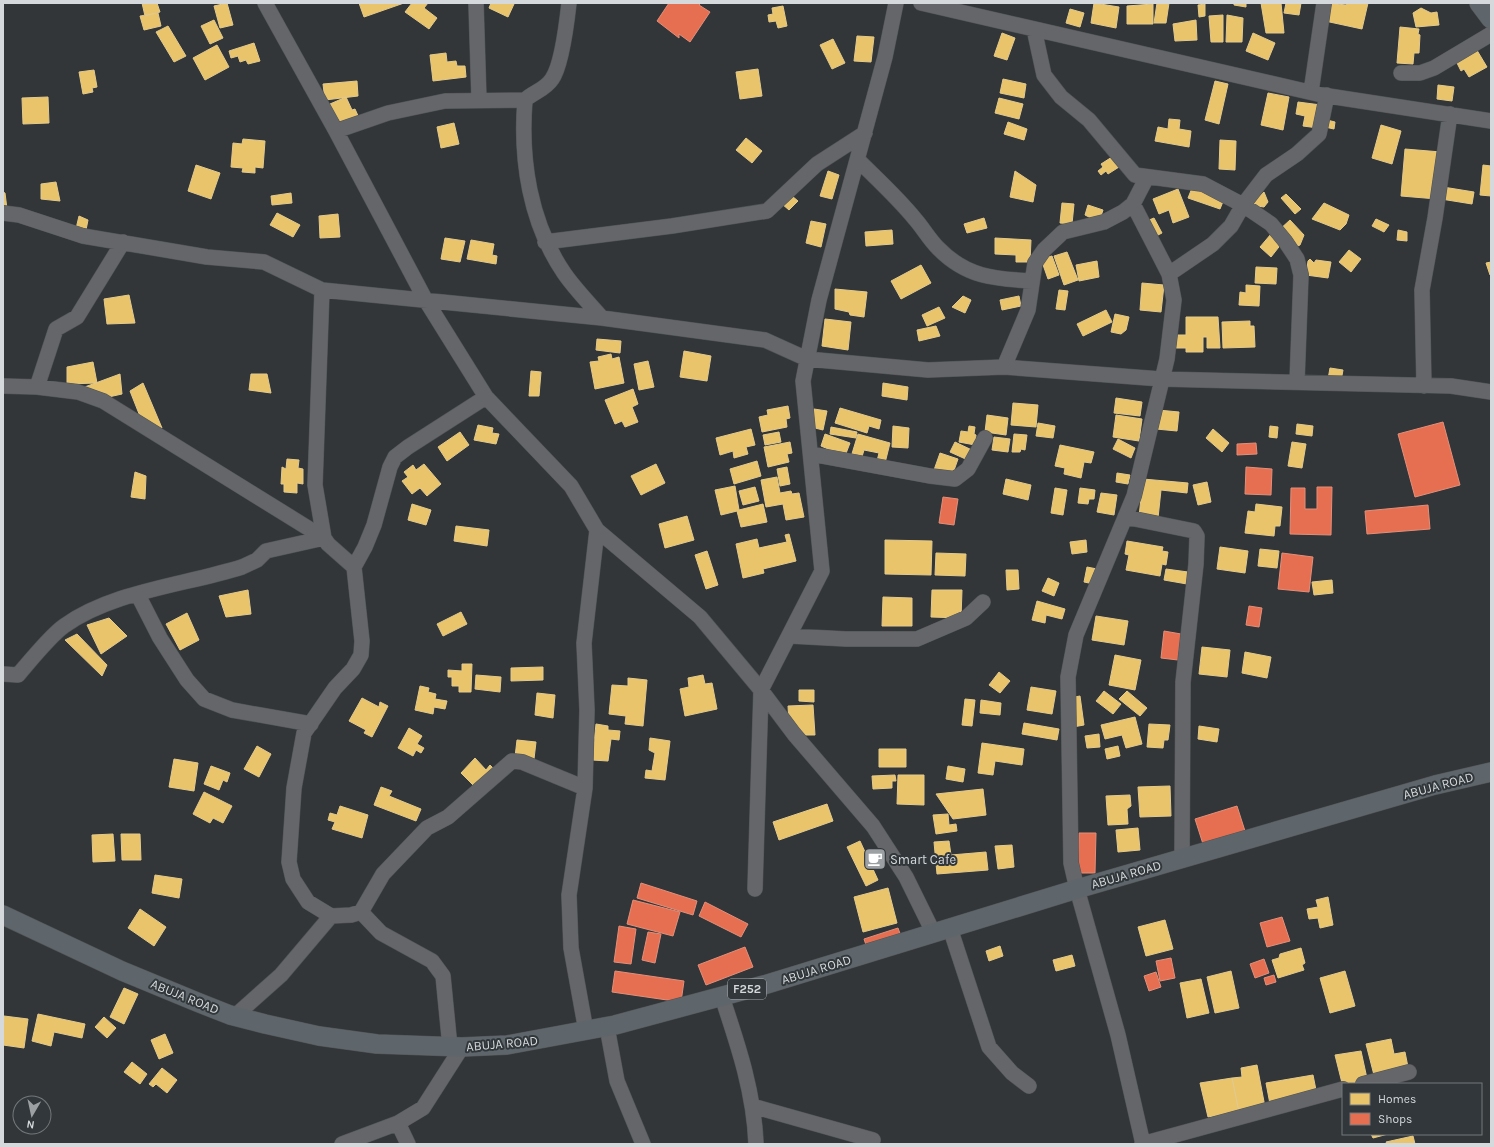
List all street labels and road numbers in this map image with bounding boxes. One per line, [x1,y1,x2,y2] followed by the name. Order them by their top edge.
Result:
[1401,769,1475,802] street label: ABUJA ROAD
[1089,857,1163,892] street label: ABUJA ROAD
[779,952,853,987] street label: ABUJA ROAD
[149,976,221,1017] street label: ABUJA ROAD
[728,979,766,999] road number: F252
[465,1033,539,1054] street label: ABUJA ROAD

